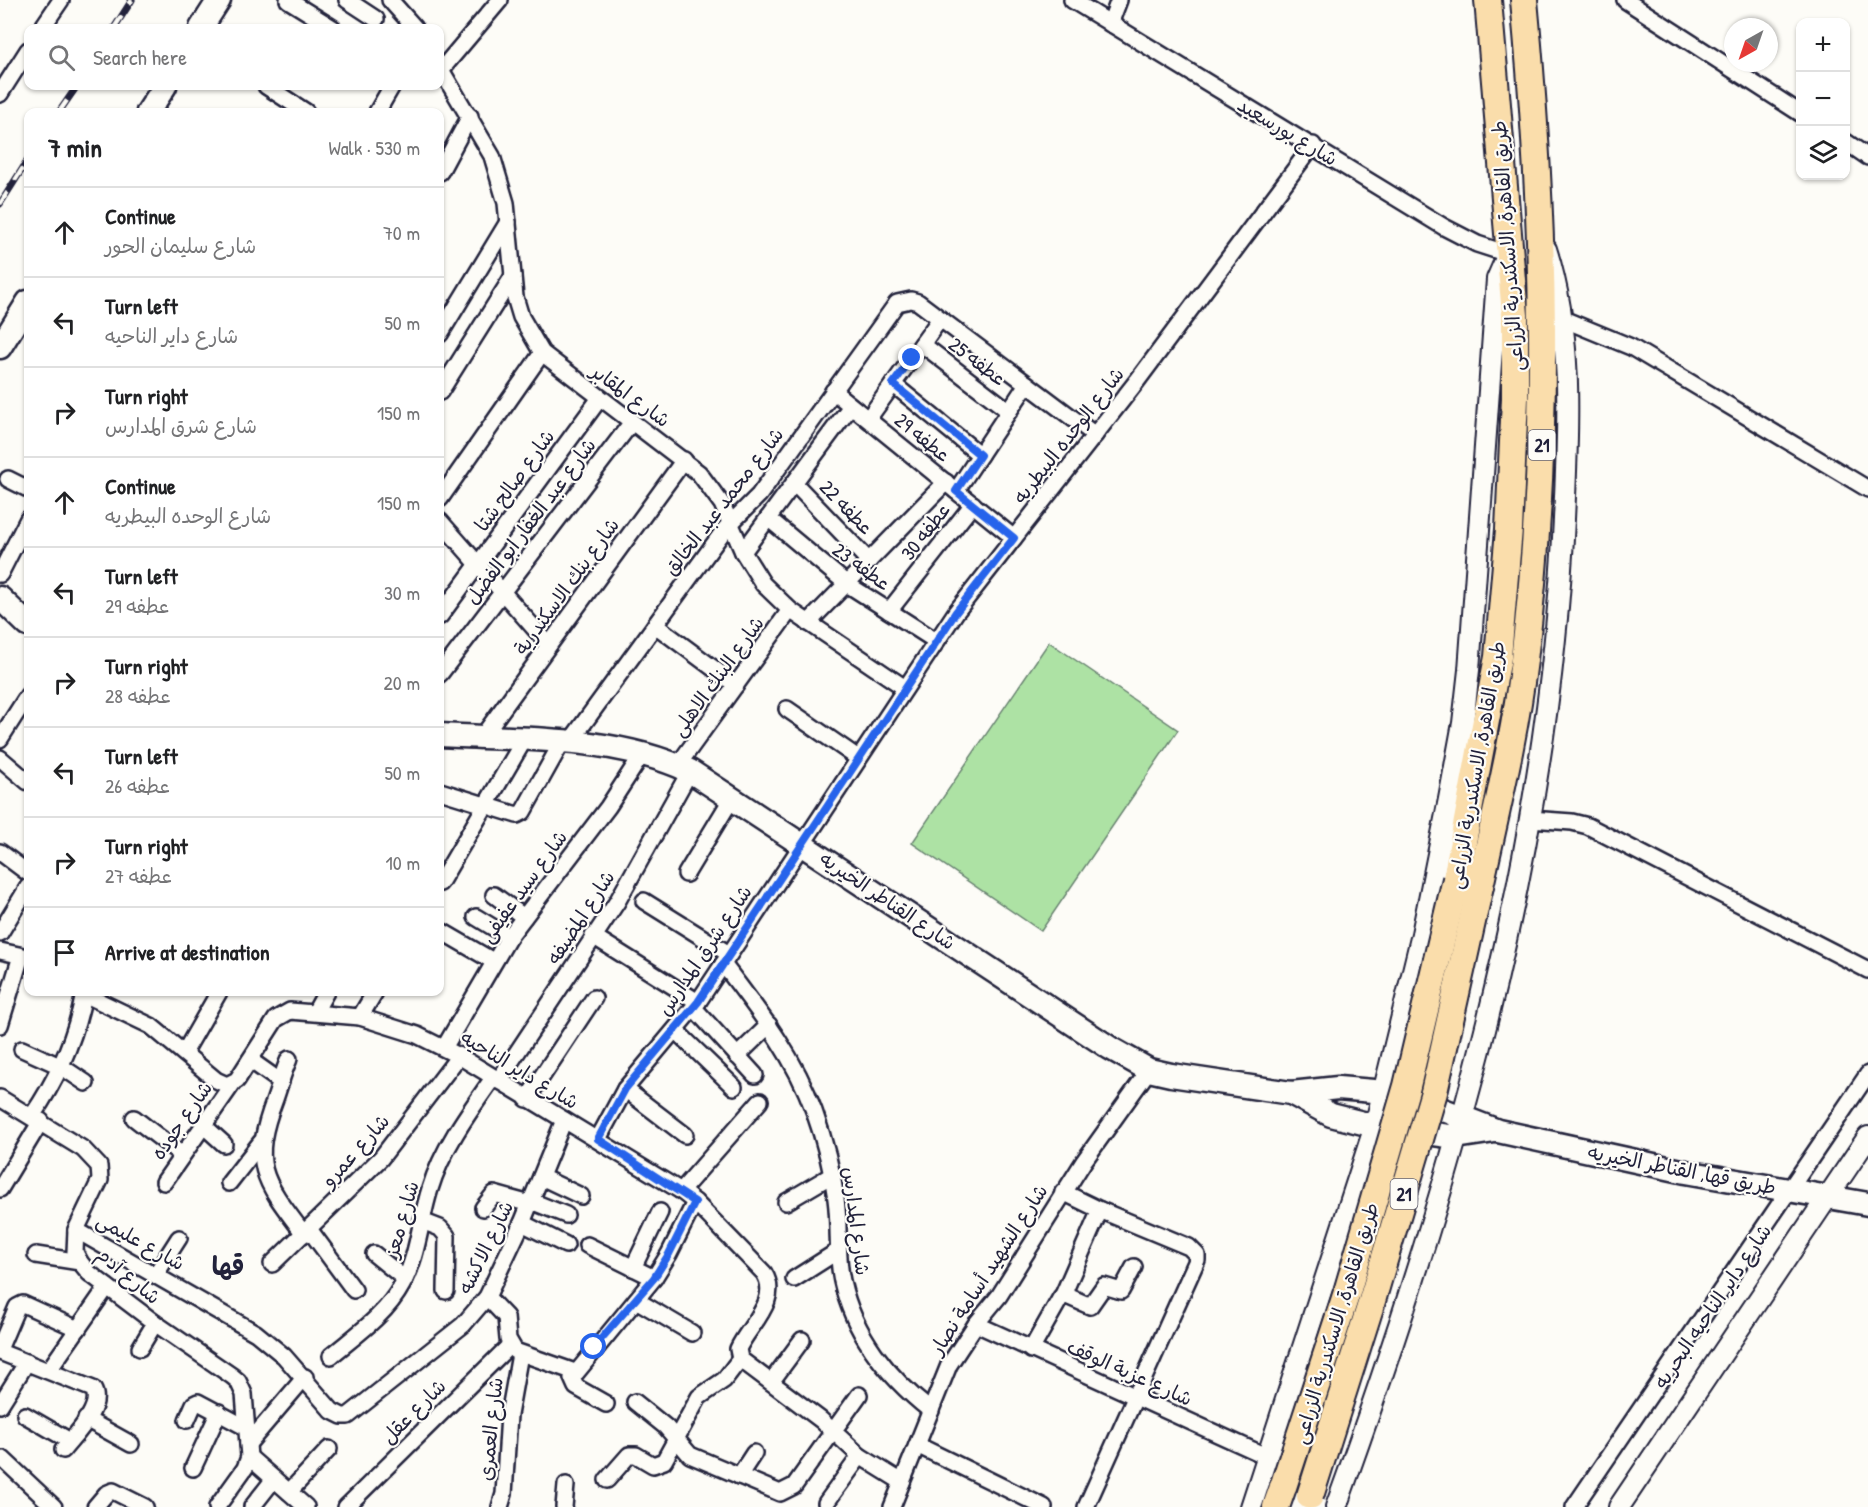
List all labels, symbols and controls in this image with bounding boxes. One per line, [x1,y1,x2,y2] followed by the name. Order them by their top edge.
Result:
[1724,18,1778,72] north arrow
[1796,18,1850,180] map controls
[1796,18,1850,72] button: +
[24,24,444,90] search box
[45,41,78,74] icon: search
[93,42,187,72] text: Search here
[1796,72,1850,126] button: −
[1232,90,1343,172] street label: شارع بورسعيد
[1485,120,1529,372] street label: طريق القاهرة, الاسكندرية الزراعى
[1796,126,1850,180] button: layers
[48,130,102,165] text: 7 min
[328,134,420,161] text: Walk · 530 m
[105,201,176,231] text: Continue
[48,216,81,249] icon: ahead
[383,219,420,246] text: 70 m
[105,232,256,259] text: شارع سليمان الحور
[105,291,178,321] text: Turn left
[48,306,81,339] icon: left
[384,309,420,336] text: 50 m
[105,322,238,349] text: شارع داير الناحيه
[944,331,1012,391] street label: عطفه 25
[898,344,924,370] route end
[584,356,676,434] street label: شارع المقابر
[1006,361,1131,509] street label: شارع الوحده البيطريه
[105,381,188,411] text: Turn right
[48,396,81,429] icon: right
[377,399,420,426] text: 150 m
[889,406,957,468] street label: عطفه 29
[105,412,257,439] text: شارع شرق المدارس
[657,421,790,581] street label: شارع محمد عبد الخالق
[468,424,561,537] street label: شارع صالح شتا
[1528,430,1556,460] road number: 21
[458,432,602,610] street label: شارع عبد الغفار ابو الفضل
[105,471,176,501] text: Continue
[814,474,880,540] street label: عطفه 22
[48,486,81,519] icon: ahead
[377,489,420,516] text: 150 m
[894,497,956,565] street label: عطفه 30
[105,502,271,529] text: شارع الوحده البيطريه
[507,512,626,661] street label: شارع بنك الاسكندرية
[827,536,897,596] street label: عطفه 23
[105,561,178,591] text: Turn left
[48,576,81,609] icon: left
[384,579,420,606] text: 30 m
[105,592,169,619] text: عطفه 29
[664,610,771,742] street label: شارع البنك الاهلى
[1441,639,1511,891] street label: طريق القاهرة, الاسكندرية الزراعى
[105,651,188,681] text: Turn right
[48,666,81,699] icon: right
[383,669,420,696] text: 20 m
[105,682,171,709] text: عطفه 28
[105,741,178,771] text: Turn left
[48,756,81,789] icon: left
[384,759,420,786] text: 50 m
[105,772,170,799] text: عطفه 26
[473,824,574,948] street label: شارع سيد عفيفى
[105,831,188,861] text: Turn right
[814,844,961,956] street label: شارع القناطر الخيريه
[48,846,81,879] icon: right
[386,849,420,876] text: 10 m
[105,862,172,889] text: عطفه 27
[540,865,621,970] street label: شارع المضيفه
[650,879,759,1021] street label: شارع شرق المدارس
[48,936,81,969] icon: arrive
[105,937,270,967] text: Arrive at destination
[455,1023,584,1116] street label: شارع داير الناحيه
[144,1075,219,1165] street label: شارع جوده
[314,1108,396,1195] street label: شارع عمرو
[1586,1138,1778,1200] street label: طريق قها, القناطر الخيريه
[836,1165,877,1277] street label: شارع المدارس
[377,1178,426,1263] street label: شارع معز
[922,1178,1054,1362] street label: شارع الشهيد أسامة نصار
[1390,1179,1418,1209] road number: 21
[451,1196,520,1299] street label: شارع الاكشه
[1285,1199,1385,1447] street label: طريق القاهرة, الاسكندرية الزراعى
[92,1206,190,1277] street label: شارع عليمى
[1647,1218,1778,1394] street label: شارع داير الناحيه البحريه
[89,1240,167,1312] street label: شارع آدم
[212,1248,244,1283] district label: قها
[1063,1332,1197,1413] street label: شارع عزبة الوقف
[580,1333,606,1359] route start
[375,1373,452,1450] street label: شارع عقل
[471,1376,510,1482] street label: شارع العمرى

